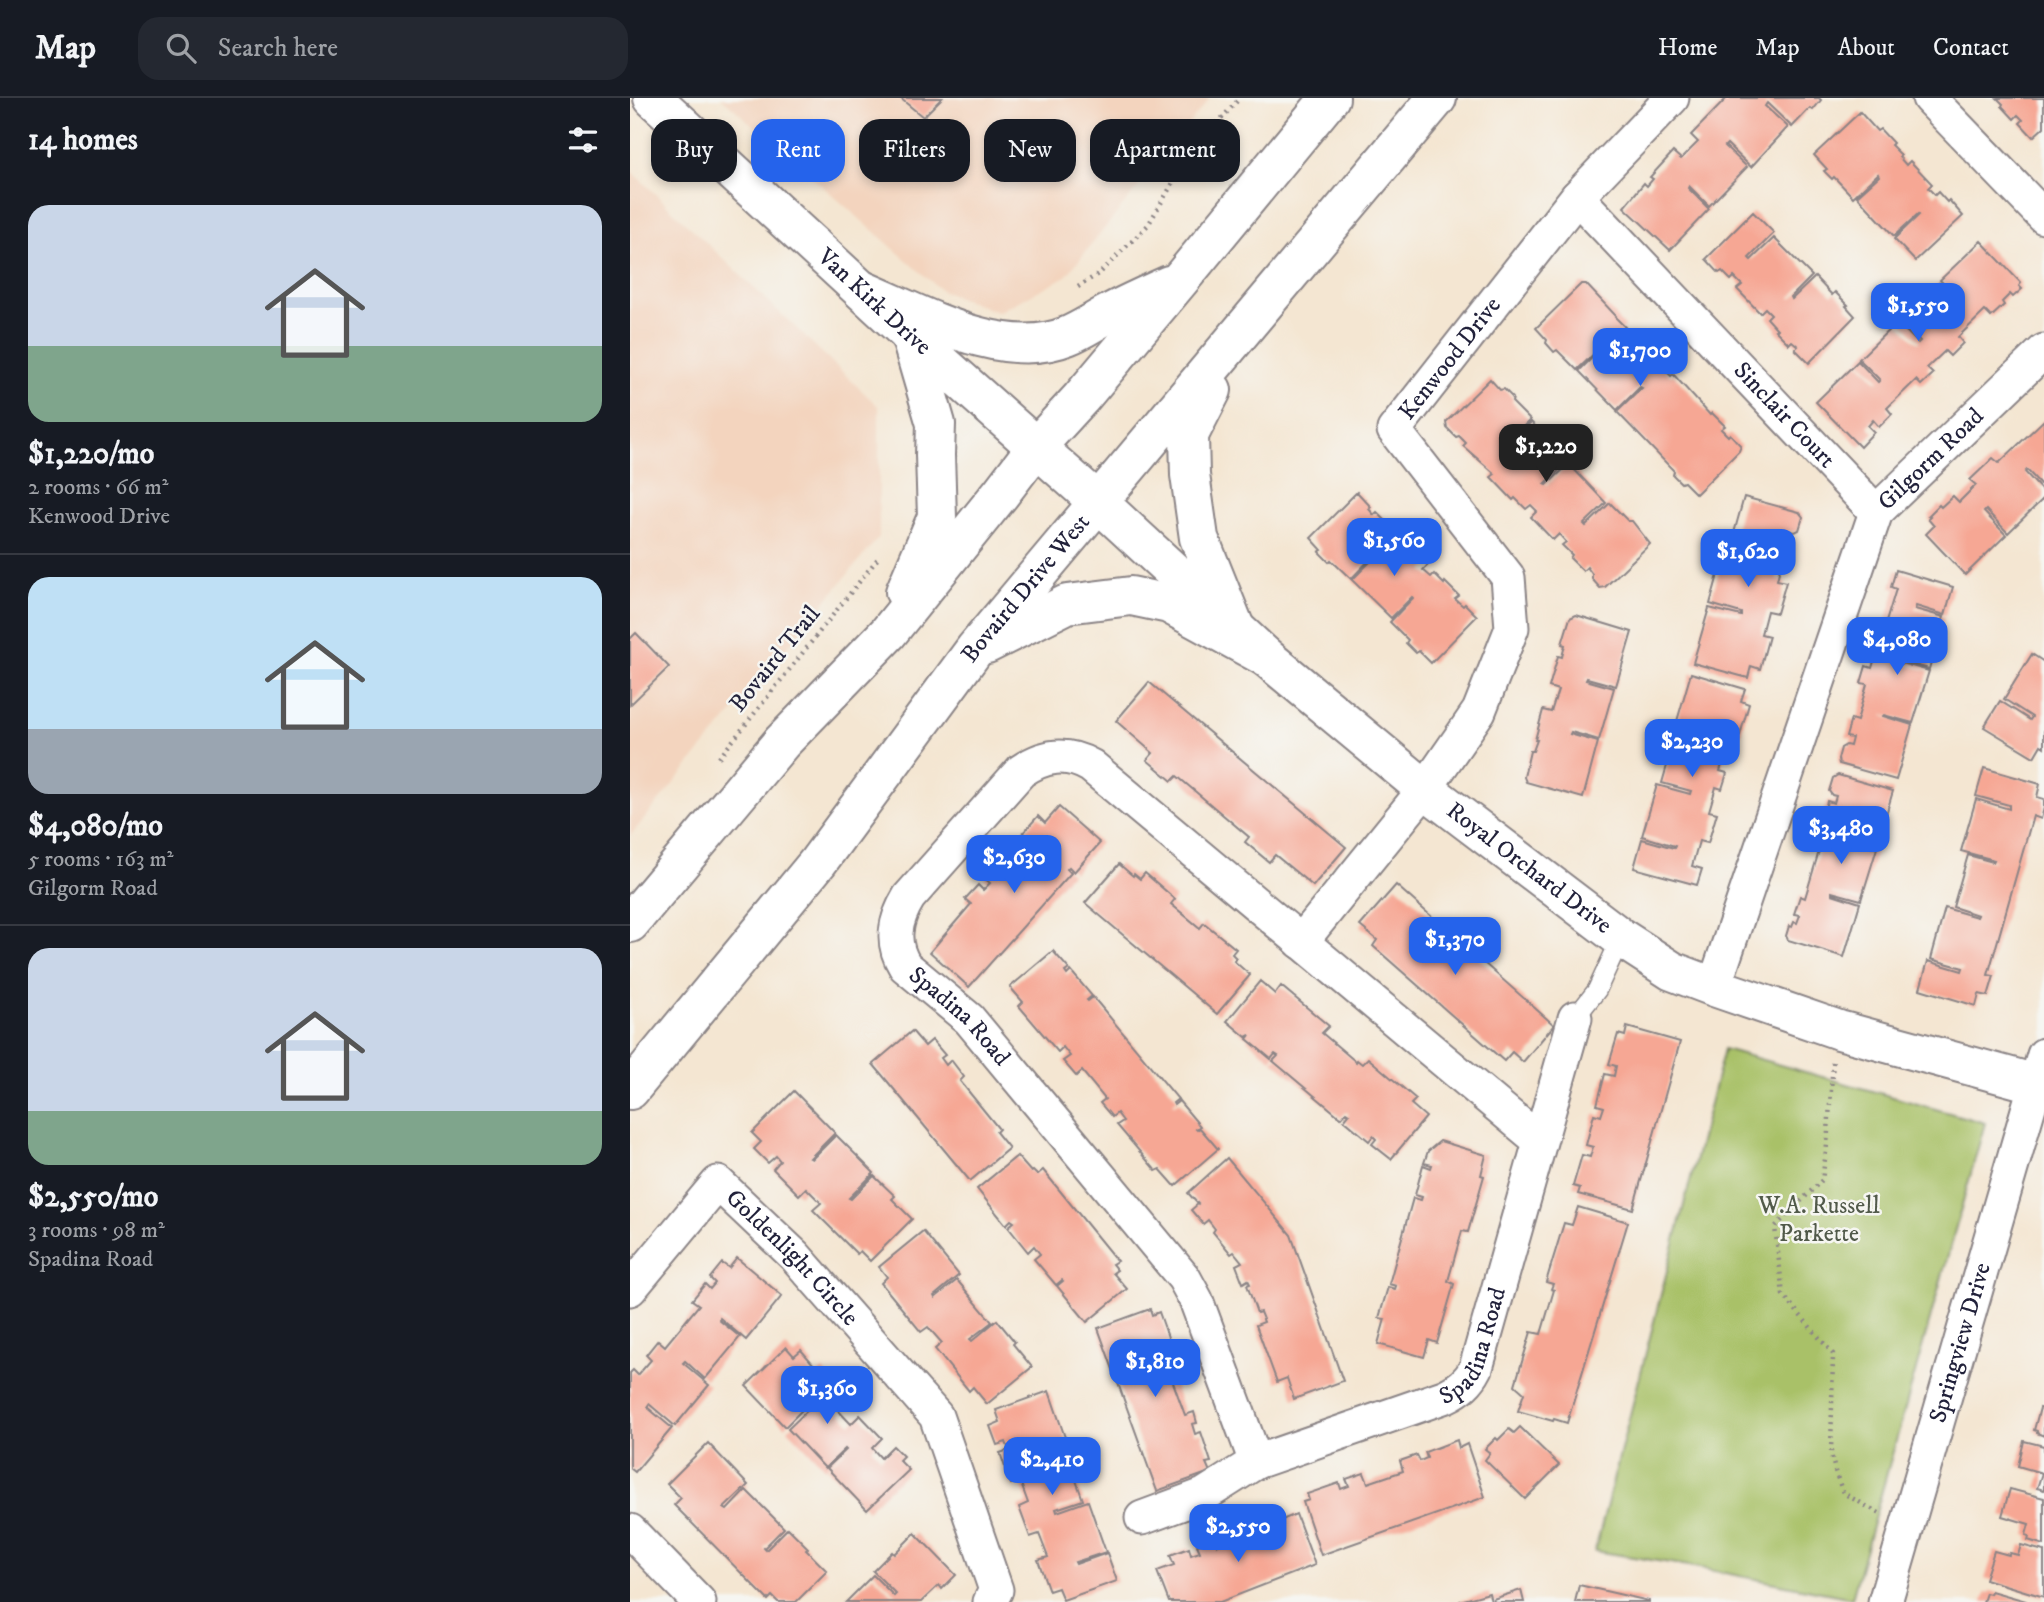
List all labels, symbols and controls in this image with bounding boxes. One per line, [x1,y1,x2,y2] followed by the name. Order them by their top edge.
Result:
[138,17,628,80] search box
[35,28,96,69] text: Map
[162,29,200,67] icon: search
[218,32,338,65] text: Search here
[1658,33,1717,63] text: Home
[1755,33,1800,63] text: Map
[1838,33,1895,63] text: About
[1933,33,2009,63] text: Contact
[651,119,737,182] chip: Buy
[751,119,845,182] chip: Rent
[859,119,970,182] chip: Filters
[984,119,1076,182] chip: New
[1090,119,1240,182] chip: Apartment
[564,121,602,159] icon: filters
[28,122,138,159] text: 14 homes
[810,242,938,362] street label: Van Kirk Drive
[252,250,378,376] icon: home
[1861,284,1975,343] pin: $1,550
[1392,291,1508,426] street label: Kenwood Drive
[1887,291,1949,320] text: $1,550
[1583,328,1697,388] pin: $1,700
[1609,336,1671,365] text: $1,700
[1727,356,1842,475] street label: Sinclair Court
[1872,402,1990,517] street label: Gilgorm Road
[1489,424,1603,484] pin: $1,220
[1515,432,1577,461] text: $1,220
[28,436,154,473] text: $1,220/mo
[28,473,168,502] text: 2 rooms · 66 m²
[28,502,170,531] text: Kenwood Drive
[955,508,1097,669] street label: Bovaird Drive West
[1337,518,1451,578] pin: $1,560
[1363,526,1425,555] text: $1,560
[1691,530,1805,589] pin: $1,620
[1717,537,1779,566] text: $1,620
[723,599,827,718] street label: Bovaird Trail
[1840,618,1954,677] pin: $4,080
[252,622,378,748] icon: home
[1863,625,1931,654] text: $4,080
[1635,720,1749,779] pin: $2,230
[1661,727,1723,756] text: $2,230
[1440,796,1618,941] street label: Royal Orchard Drive
[1784,806,1898,866] pin: $3,480
[28,808,163,845] text: $4,080/mo
[1809,814,1873,843] text: $3,480
[957,836,1071,895] pin: $2,630
[982,843,1046,872] text: $2,630
[28,845,174,874] text: 5 rooms · 163 m²
[28,874,158,903] text: Gilgorm Road
[1398,918,1512,977] pin: $1,370
[1425,925,1485,954] text: $1,370
[902,960,1017,1072] street label: Spadina Road
[252,993,378,1119] icon: home
[28,1179,158,1216] text: $2,550/mo
[719,1183,865,1332] street label: Goldenlight Circle
[1757,1191,1880,1249] park label: W.A. Russell Parkette
[28,1216,165,1245] text: 3 rooms · 98 m²
[28,1245,153,1274] text: Spadina Road
[1923,1259,1998,1426] street label: Springview Drive
[1434,1284,1513,1412] street label: Spadina Road
[1098,1340,1212,1399] pin: $1,810
[1125,1347,1185,1376] text: $1,810
[770,1366,884,1426] pin: $1,360
[797,1374,857,1403] text: $1,360
[995,1438,1109,1497] pin: $2,410
[1020,1445,1084,1474] text: $2,410
[1181,1504,1295,1564] pin: $2,550
[1205,1512,1271,1541] text: $2,550

